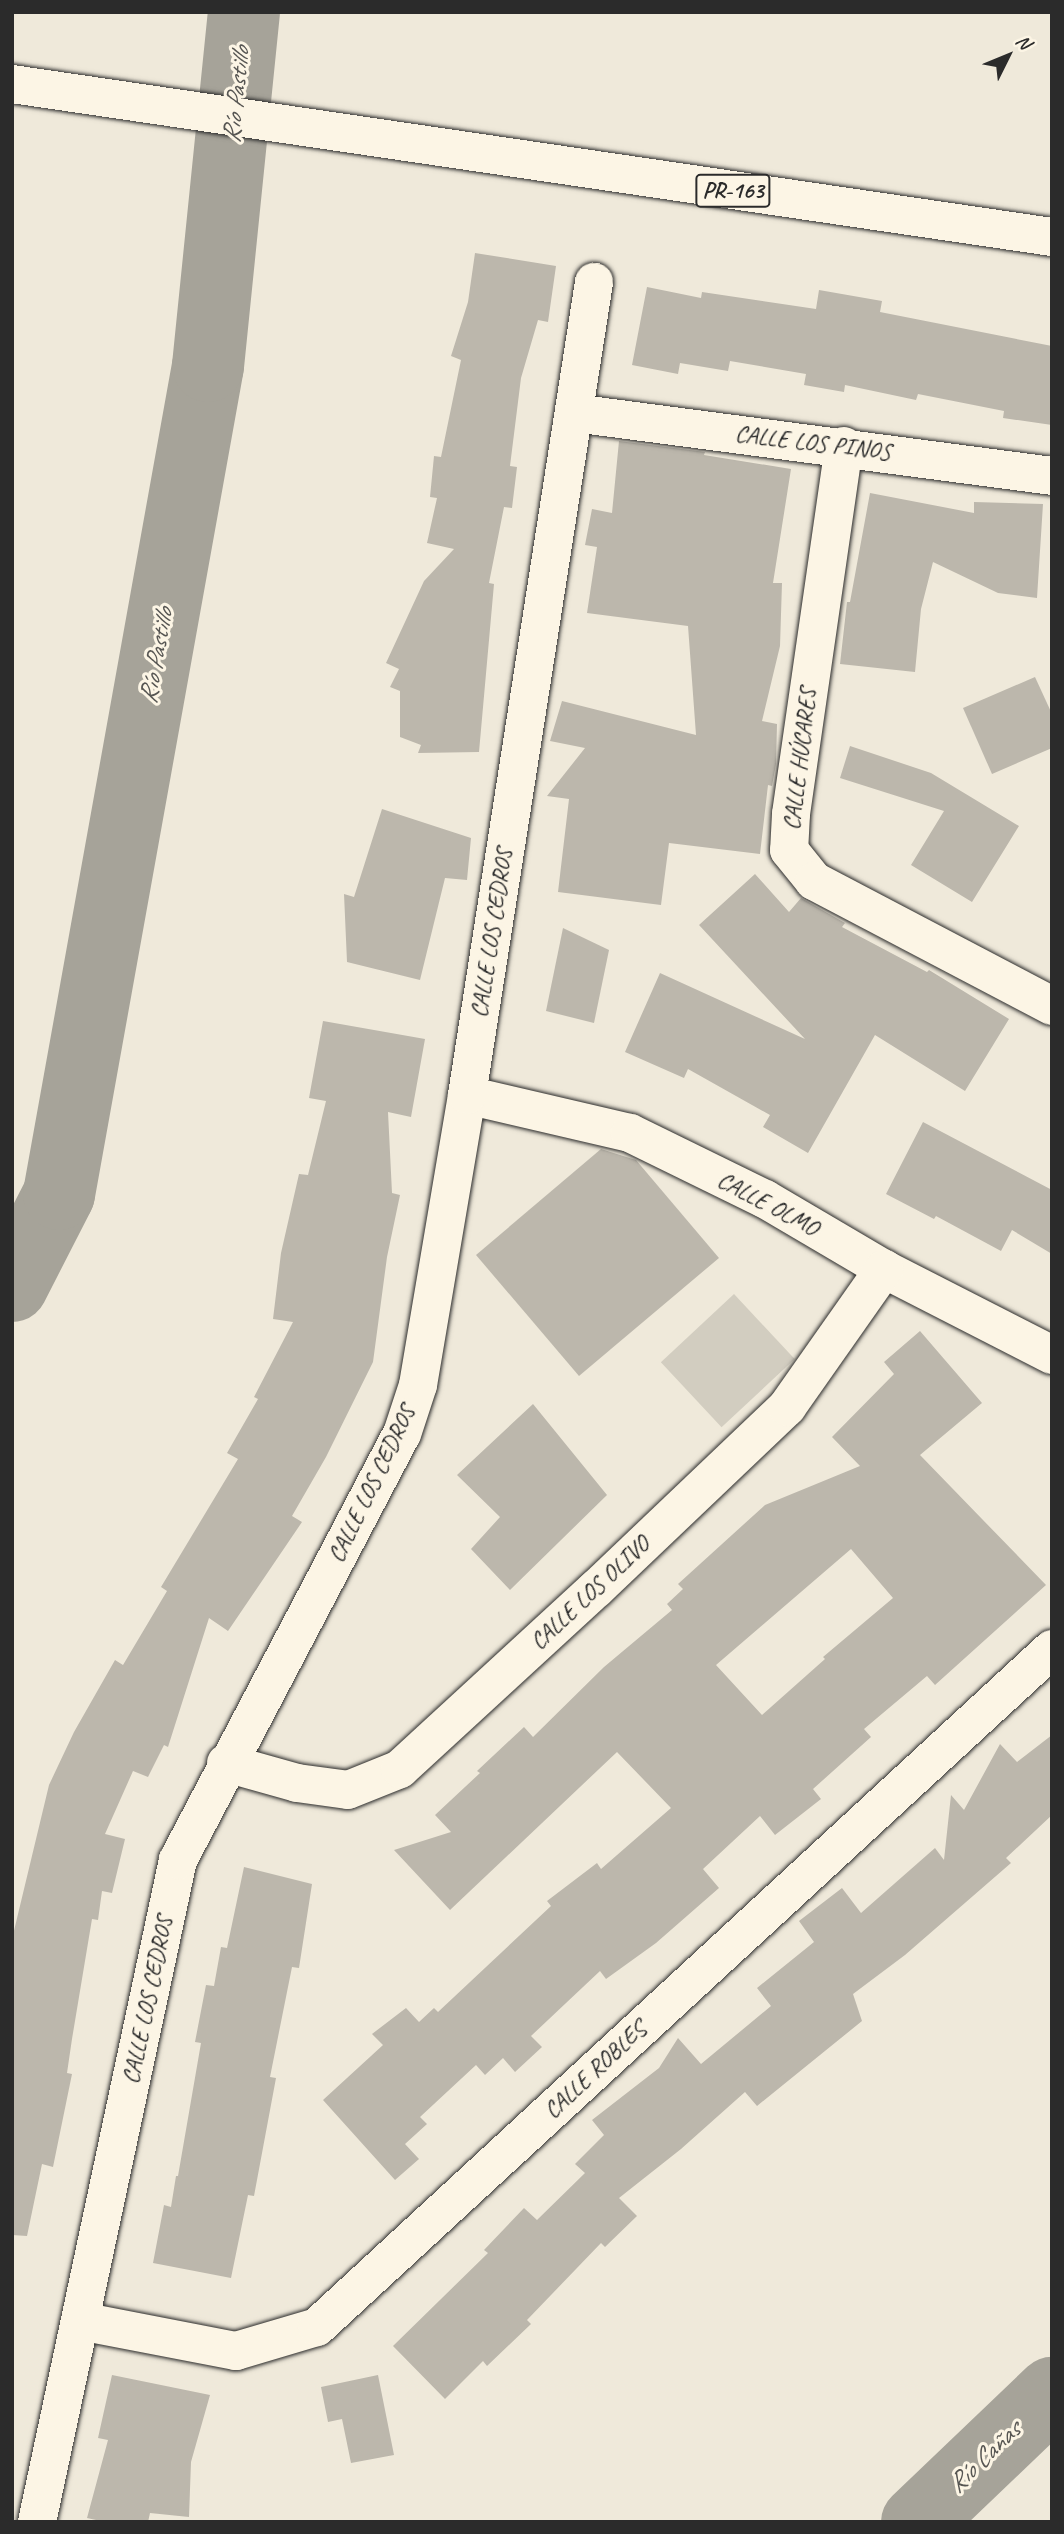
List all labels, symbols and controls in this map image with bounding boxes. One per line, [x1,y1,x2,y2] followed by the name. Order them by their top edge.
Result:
[973,21,1043,91] north arrow
[1011,29,1036,54] text: N
[215,45,257,145] water label: Río Pastillo
[694,172,772,210] road number: PR-163
[734,419,892,467] street label: CALLE LOS PINOS
[132,606,180,706] water label: Río Pastillo
[777,686,823,832] street label: CALLE HÚCARES
[464,847,520,1019] street label: CALLE LOS CEDROS
[712,1165,824,1243] street label: CALLE OLMO
[322,1401,422,1567] street label: CALLE LOS CEDROS
[524,1530,656,1656] street label: CALLE LOS OLIVO
[116,1914,180,2086] street label: CALLE LOS CEDROS
[538,2015,652,2125] street label: CALLE ROBLES
[941,2415,1027,2499] water label: Río Cañas

